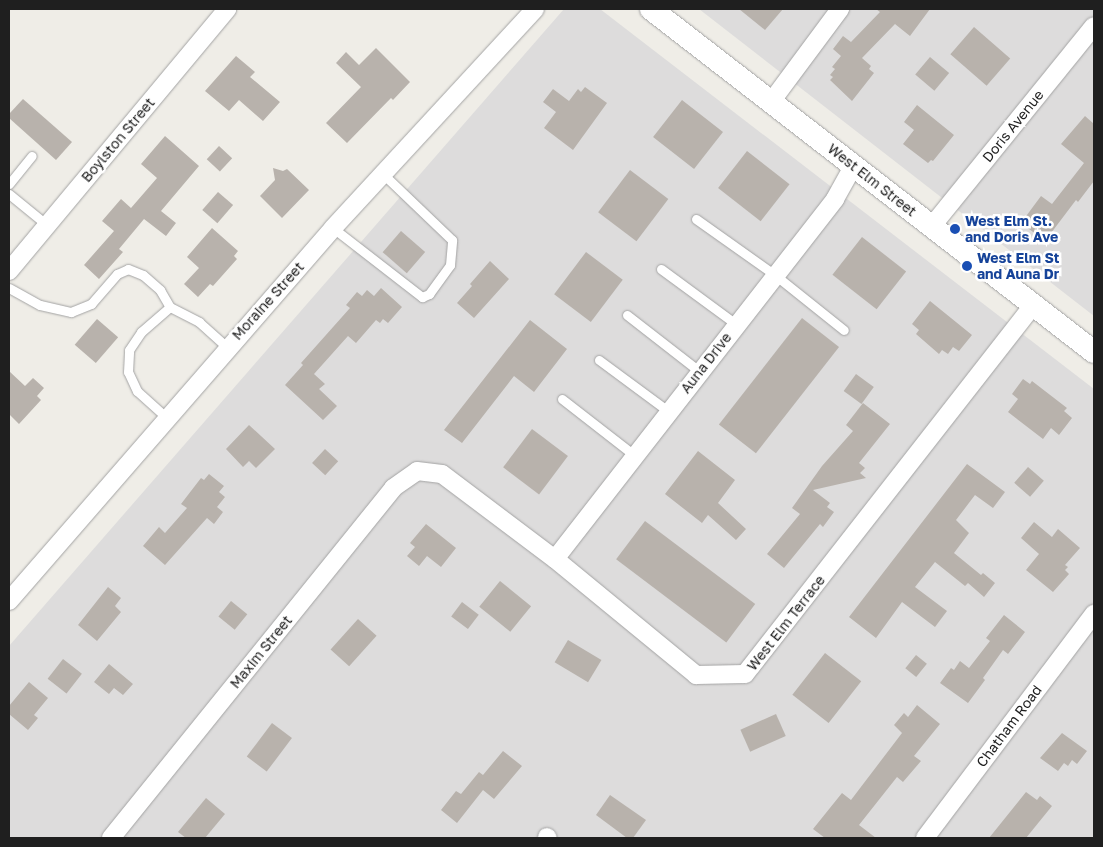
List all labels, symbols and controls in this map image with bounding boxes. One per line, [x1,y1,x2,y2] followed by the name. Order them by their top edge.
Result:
[979,87,1047,165] street label: Doris Avenue
[78,94,158,186] street label: Boylston Street
[824,140,920,220] street label: West Elm Street
[965,213,1058,246] place label: West Elm St. and Doris Ave
[949,223,961,235] marker: West Elm St. and Doris Ave
[977,250,1059,282] place label: West Elm St and Auna Dr
[229,259,307,343] street label: Moraine Street
[961,260,973,272] marker: West Elm St and Auna Dr
[677,329,735,397] street label: Auna Drive
[744,572,828,674] street label: West Elm Terrace
[227,612,295,692] street label: Maxim Street
[973,682,1045,770] street label: Chatham Road

